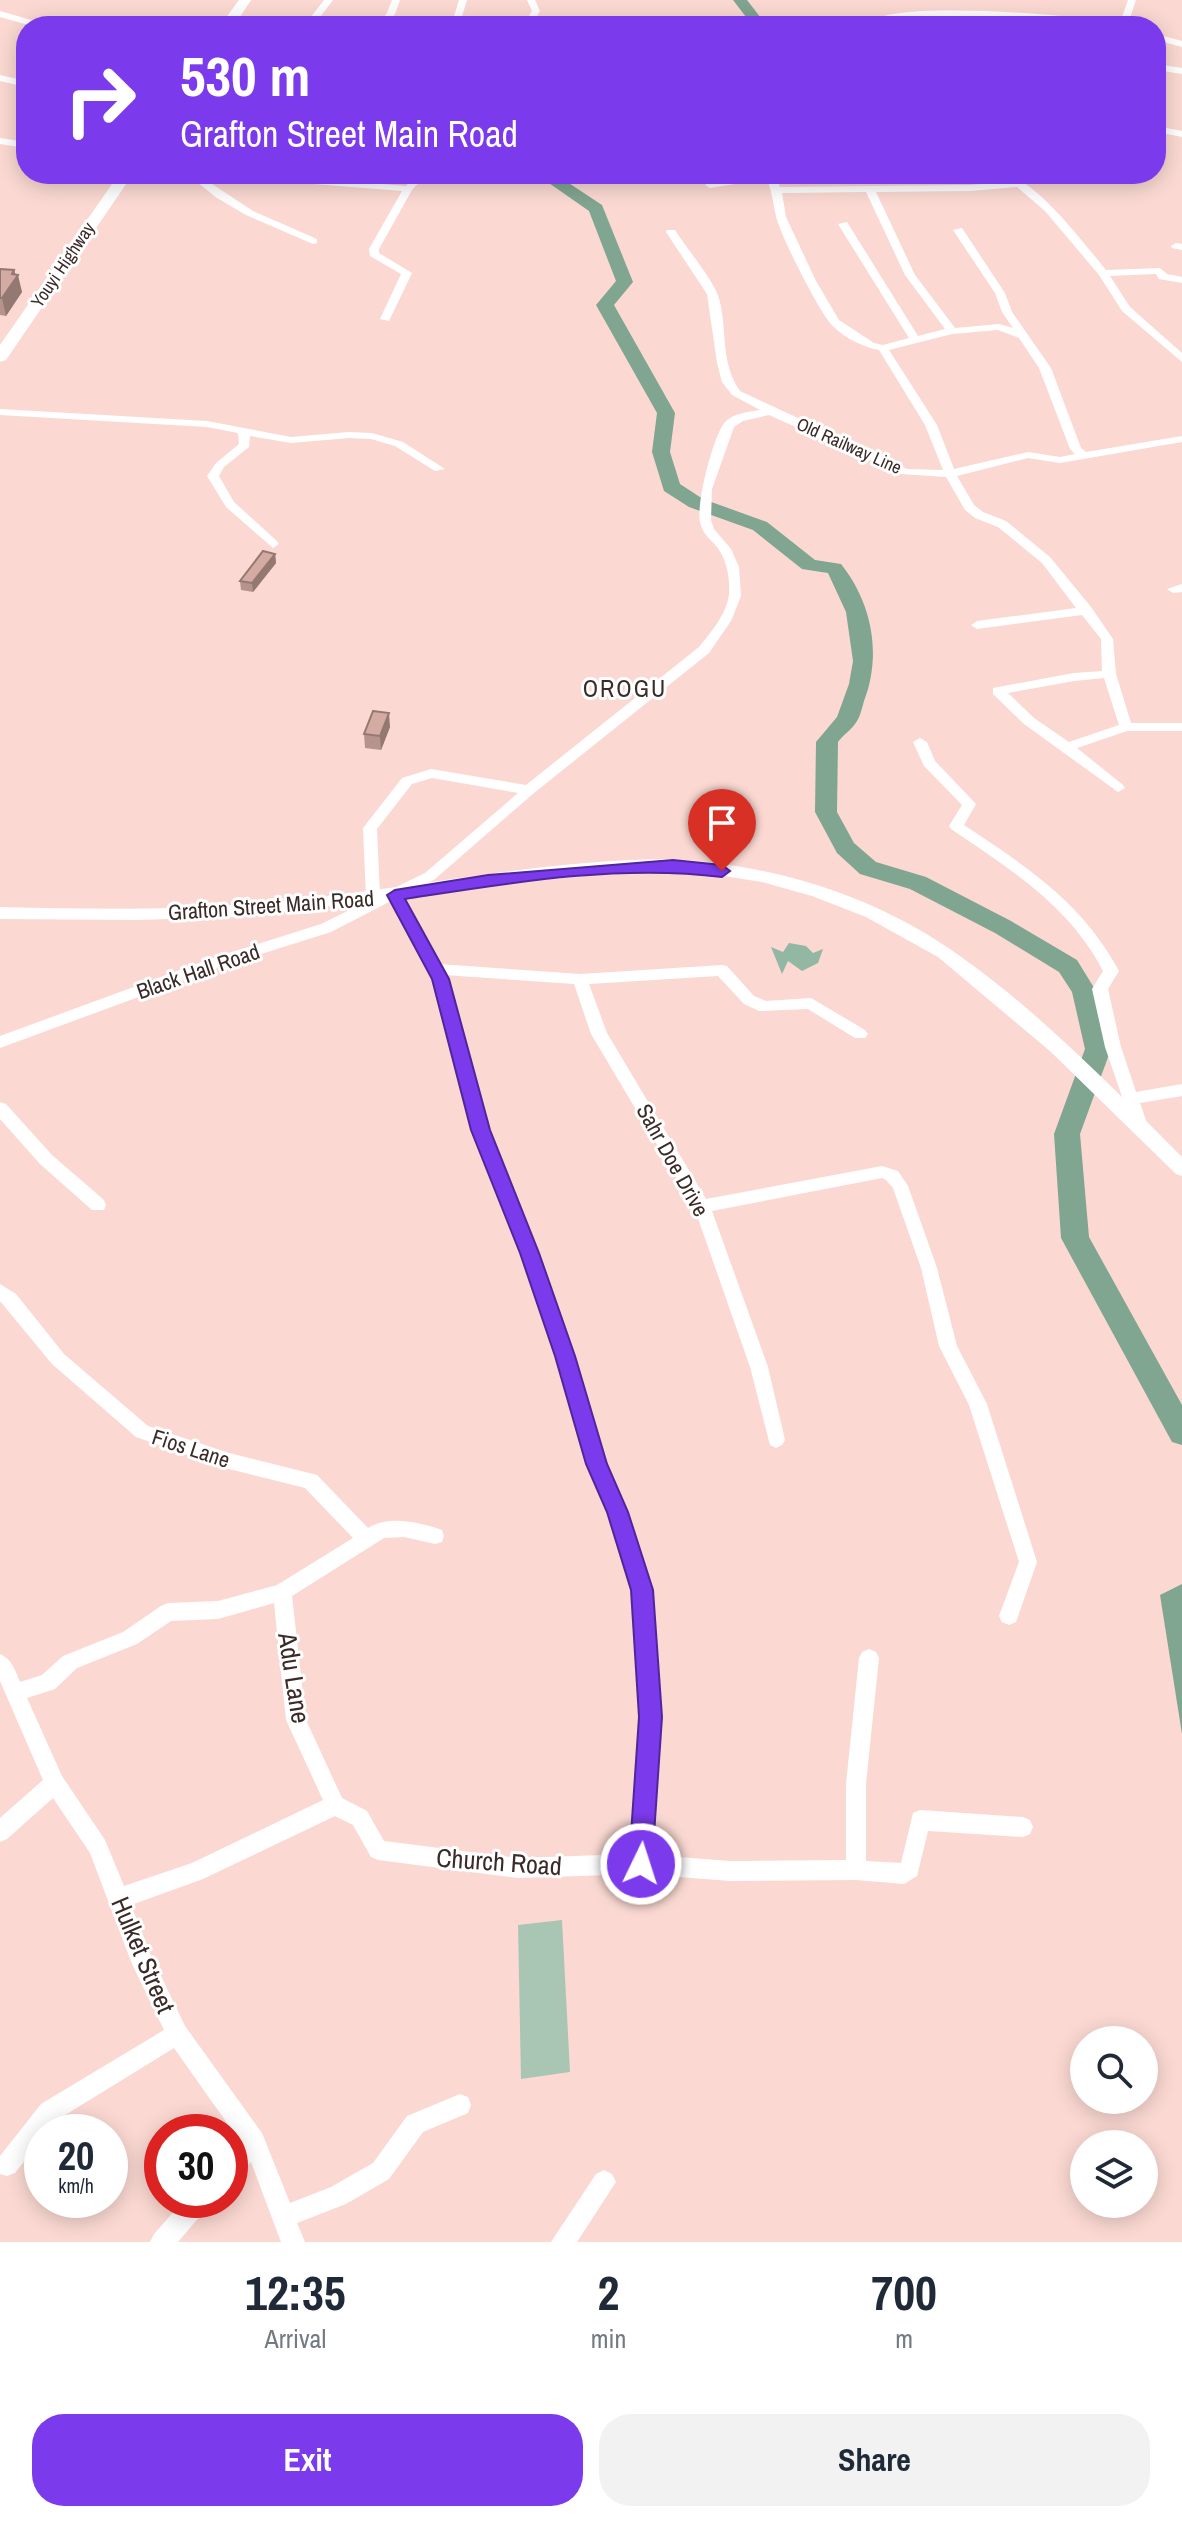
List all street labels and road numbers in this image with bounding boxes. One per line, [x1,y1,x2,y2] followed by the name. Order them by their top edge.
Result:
[25,217,101,312] street label: Youyi Highway
[793,411,906,480] street label: Old Railway Line
[167,883,375,927] street label: Grafton Street Main Road
[132,936,264,1006] street label: Black Hall Road
[630,1098,716,1222] street label: Sahr Doe Drive
[148,1421,234,1475] street label: Fios Lane
[270,1629,319,1726] street label: Adu Lane
[435,1840,563,1883] street label: Church Road
[103,1891,184,2018] street label: Hulket Street

